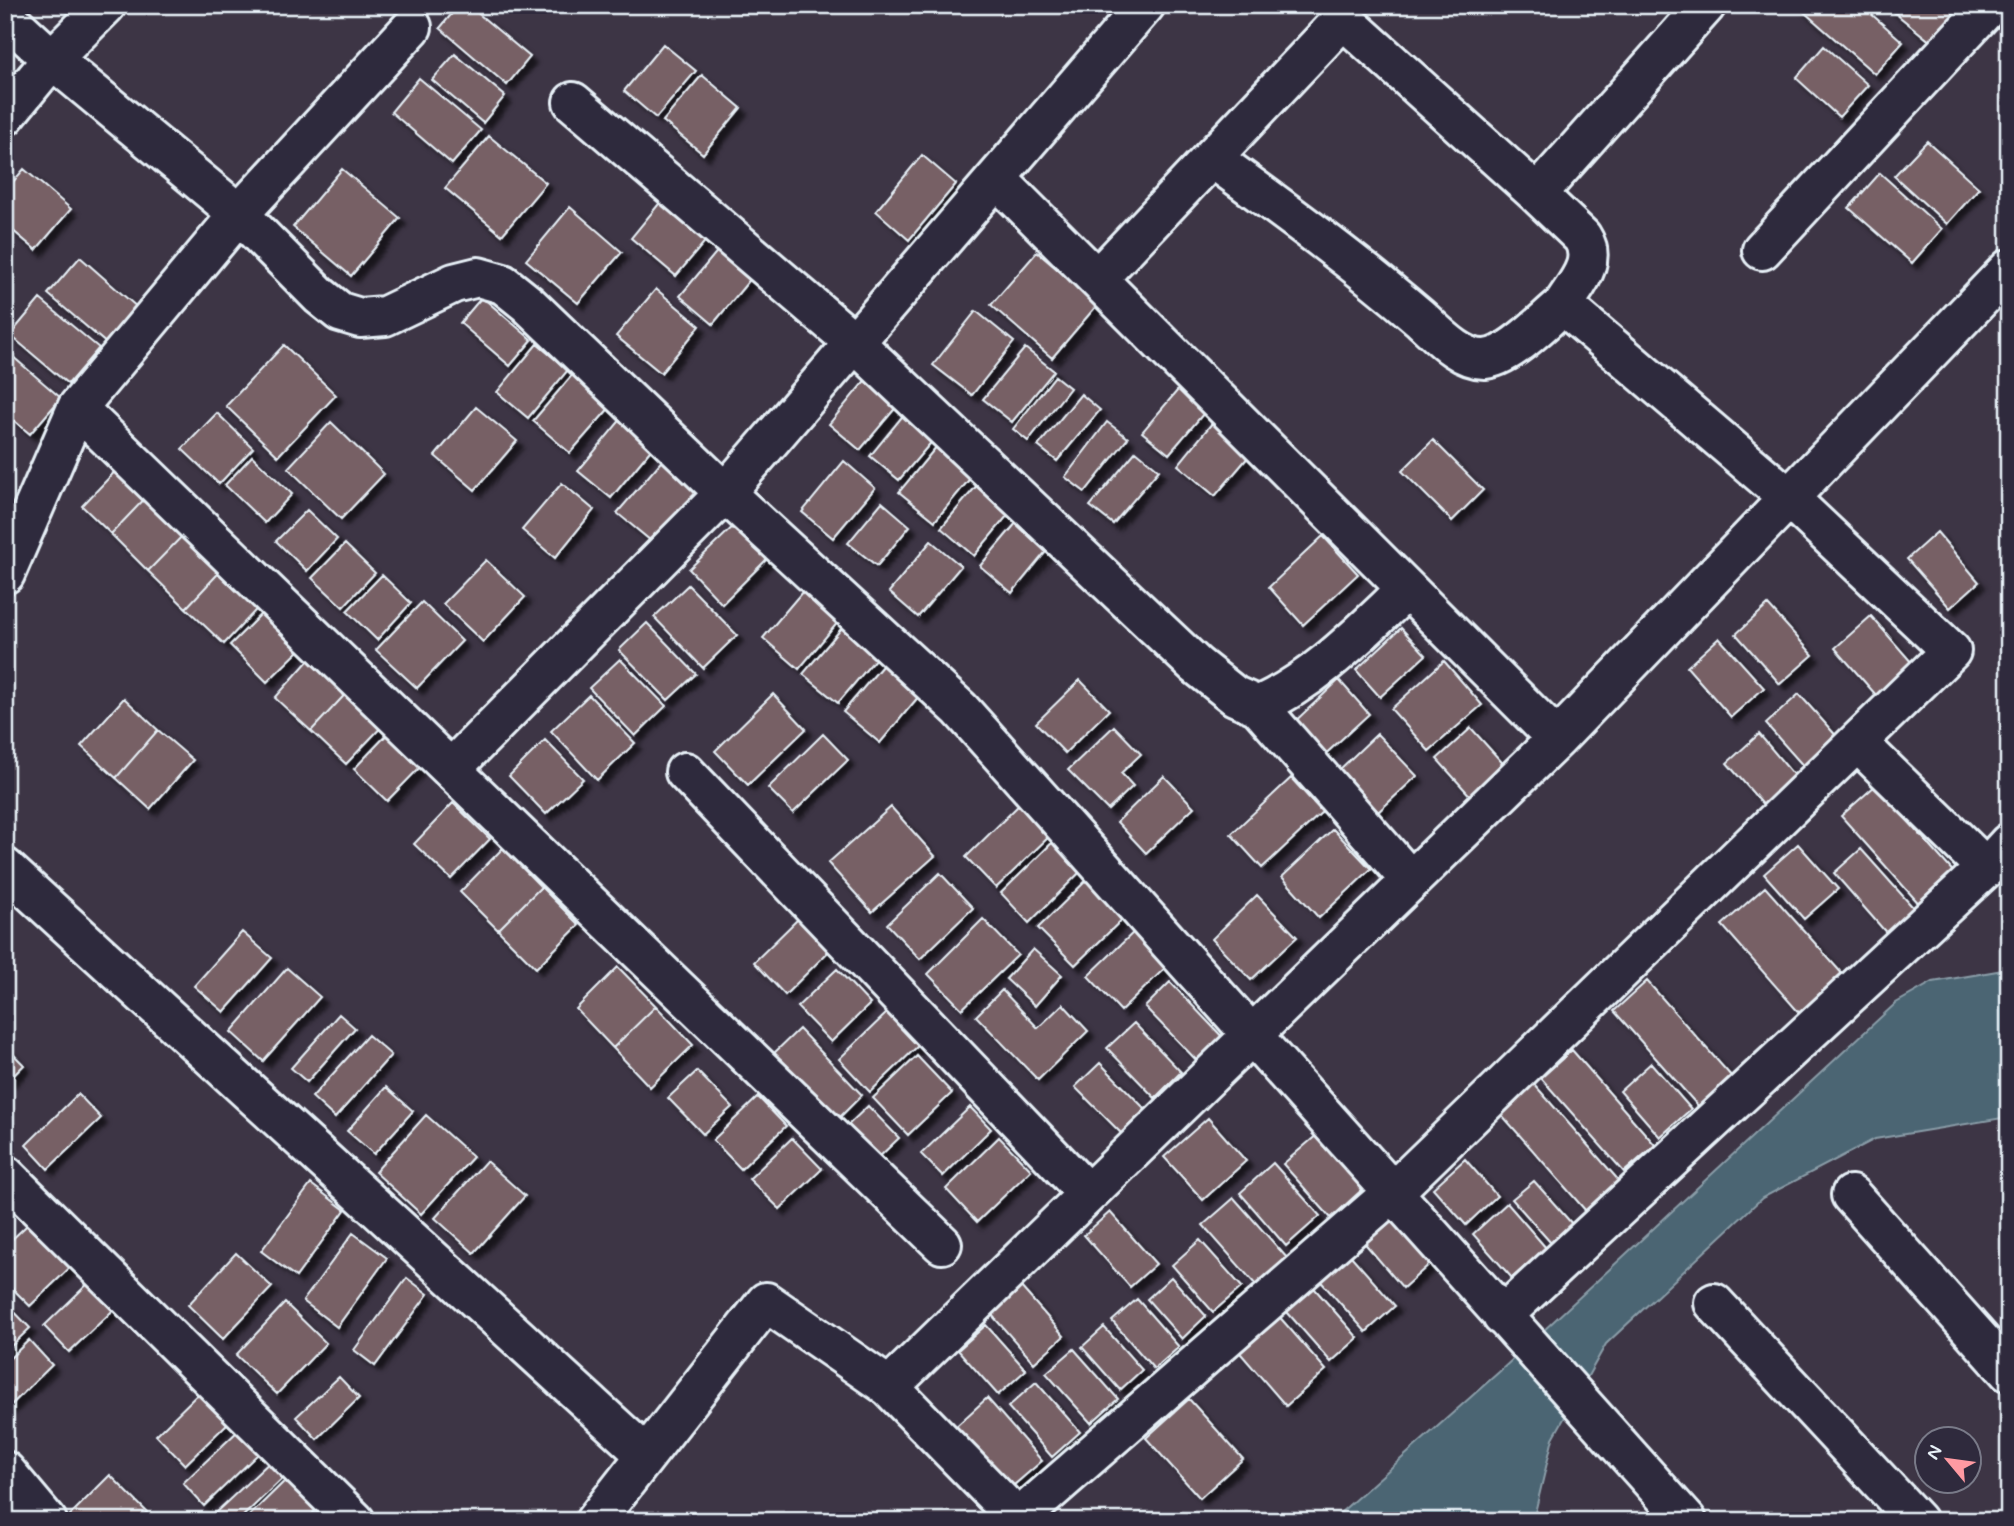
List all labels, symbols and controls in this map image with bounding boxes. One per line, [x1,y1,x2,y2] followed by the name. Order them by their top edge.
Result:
[1912,1424,1982,1494] north arrow
[1920,1441,1948,1464] text: N

